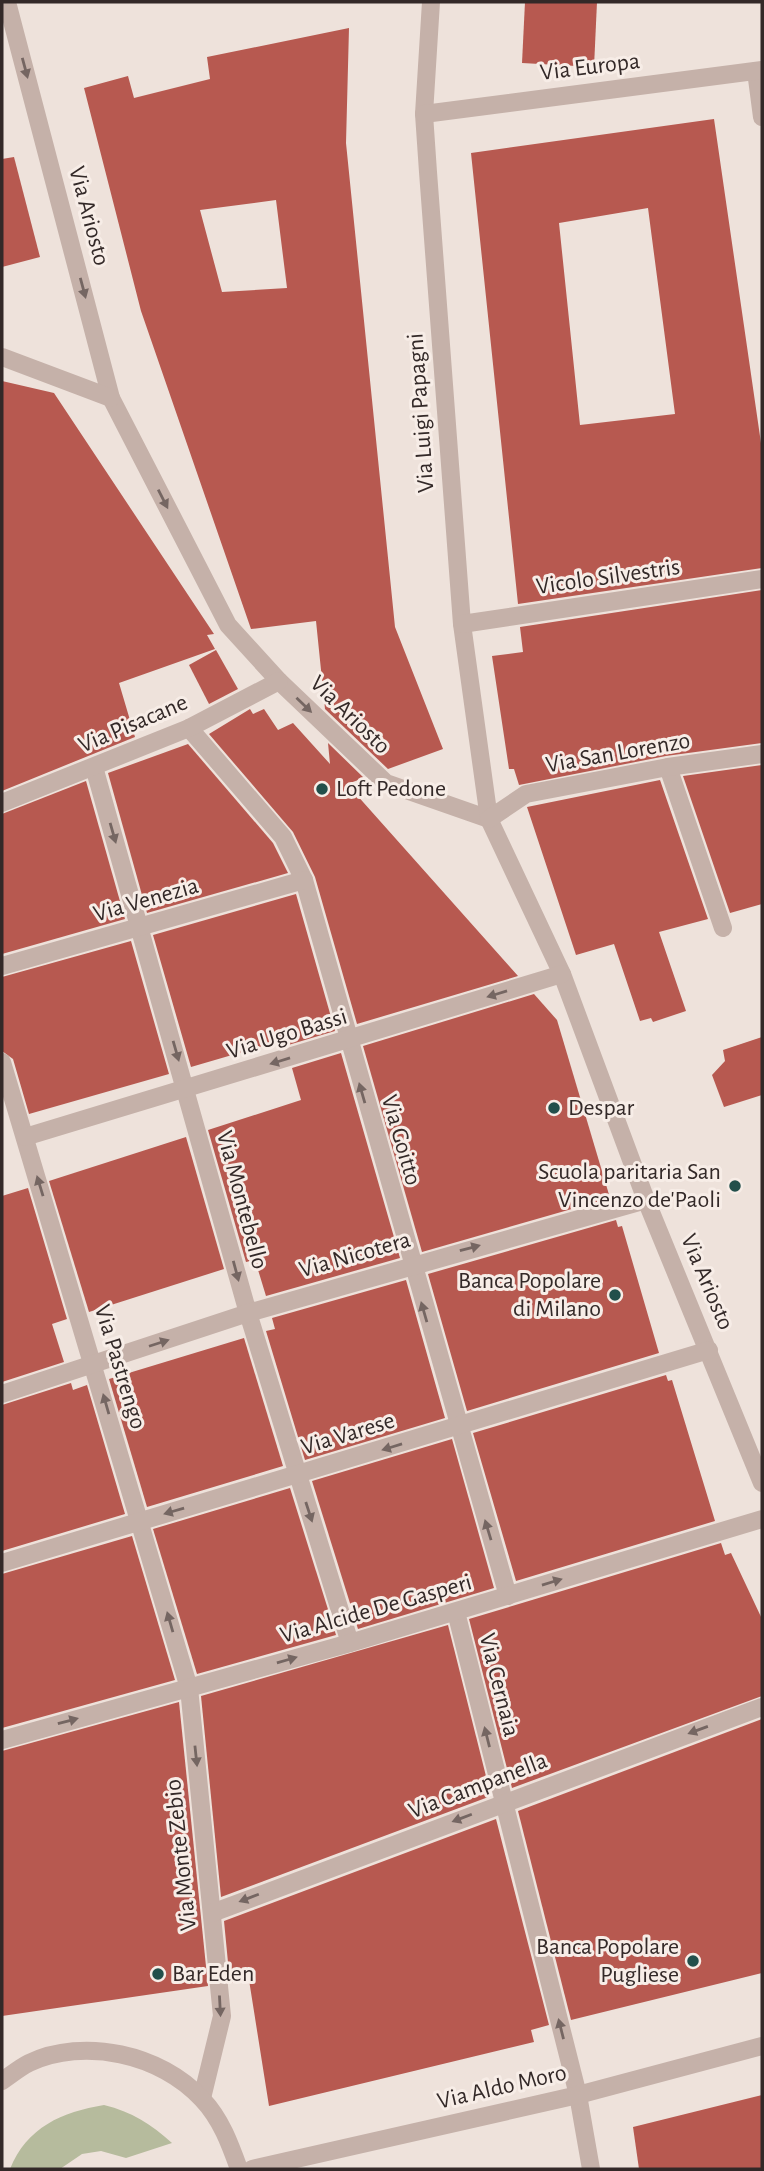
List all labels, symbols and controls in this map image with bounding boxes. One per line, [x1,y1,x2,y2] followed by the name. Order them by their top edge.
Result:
[539,49,641,85] street label: Via Europa
[20,57,31,79] one-way arrow
[64,164,114,268] street label: Via Ariosto
[78,278,88,299] one-way arrow
[403,332,439,494] street label: Via Luigi Papagni
[158,489,169,509] one-way arrow
[535,555,681,599] street label: Vicolo Silvestris
[305,671,395,759] street label: Via Ariosto
[75,690,191,758] street label: Via Pisacane
[295,696,312,712] one-way arrow
[544,728,692,778] street label: Via San Lorenzo
[336,777,446,801] place label: Loft Pedone
[314,781,330,797] marker: Loft Pedone
[109,822,119,843] one-way arrow
[91,874,201,926] street label: Via Venezia
[487,989,508,1000] one-way arrow
[224,1004,350,1064] street label: Via Ugo Bassi
[172,1041,182,1062] one-way arrow
[269,1057,290,1067] one-way arrow
[357,1082,367,1103] one-way arrow
[377,1092,425,1188] street label: Via Goitto
[568,1096,635,1120] place label: Despar
[546,1100,562,1116] marker: Despar
[212,1128,272,1272] street label: Via Montebello
[538,1160,721,1212] place label: Scuola paritaria San Vincenzo de'Paoli
[34,1175,44,1196] one-way arrow
[727,1178,743,1194] marker: Scuola paritaria San Vincenzo de'Paoli
[297,1228,413,1282] street label: Via Nicotera
[676,1231,738,1333] street label: Via Ariosto
[459,1242,481,1253] one-way arrow
[231,1260,242,1282] one-way arrow
[458,1269,601,1321] place label: Banca Popolare di Milano
[607,1287,623,1303] marker: Banca Popolare di Milano
[419,1301,429,1322] one-way arrow
[90,1302,150,1432] street label: Via Pastrengo
[148,1337,169,1348] one-way arrow
[100,1393,110,1414] one-way arrow
[298,1408,398,1460] street label: Via Varese
[381,1442,402,1452] one-way arrow
[304,1502,314,1523] one-way arrow
[163,1507,184,1517] one-way arrow
[483,1519,493,1540] one-way arrow
[277,1570,475,1648] street label: Via Alcide De Gasperi
[542,1577,563,1587] one-way arrow
[164,1612,174,1633] one-way arrow
[475,1631,523,1739] street label: Via Cernaia
[277,1655,298,1665] one-way arrow
[57,1716,78,1726] one-way arrow
[688,1725,709,1736] one-way arrow
[481,1726,492,1748] one-way arrow
[191,1745,202,1767] one-way arrow
[405,1749,551,1823] street label: Via Campanella
[161,1778,201,1932] street label: Via Monte Zebio
[451,1812,472,1823] one-way arrow
[239,1893,260,1904] one-way arrow
[536,1935,679,1987] place label: Banca Popolare Pugliese
[685,1953,701,1969] marker: Banca Popolare Pugliese
[172,1962,254,1986] place label: Bar Eden
[150,1966,166,1982] marker: Bar Eden
[215,1996,226,2018] one-way arrow
[555,2018,566,2040] one-way arrow
[435,2060,569,2114] street label: Via Aldo Moro

